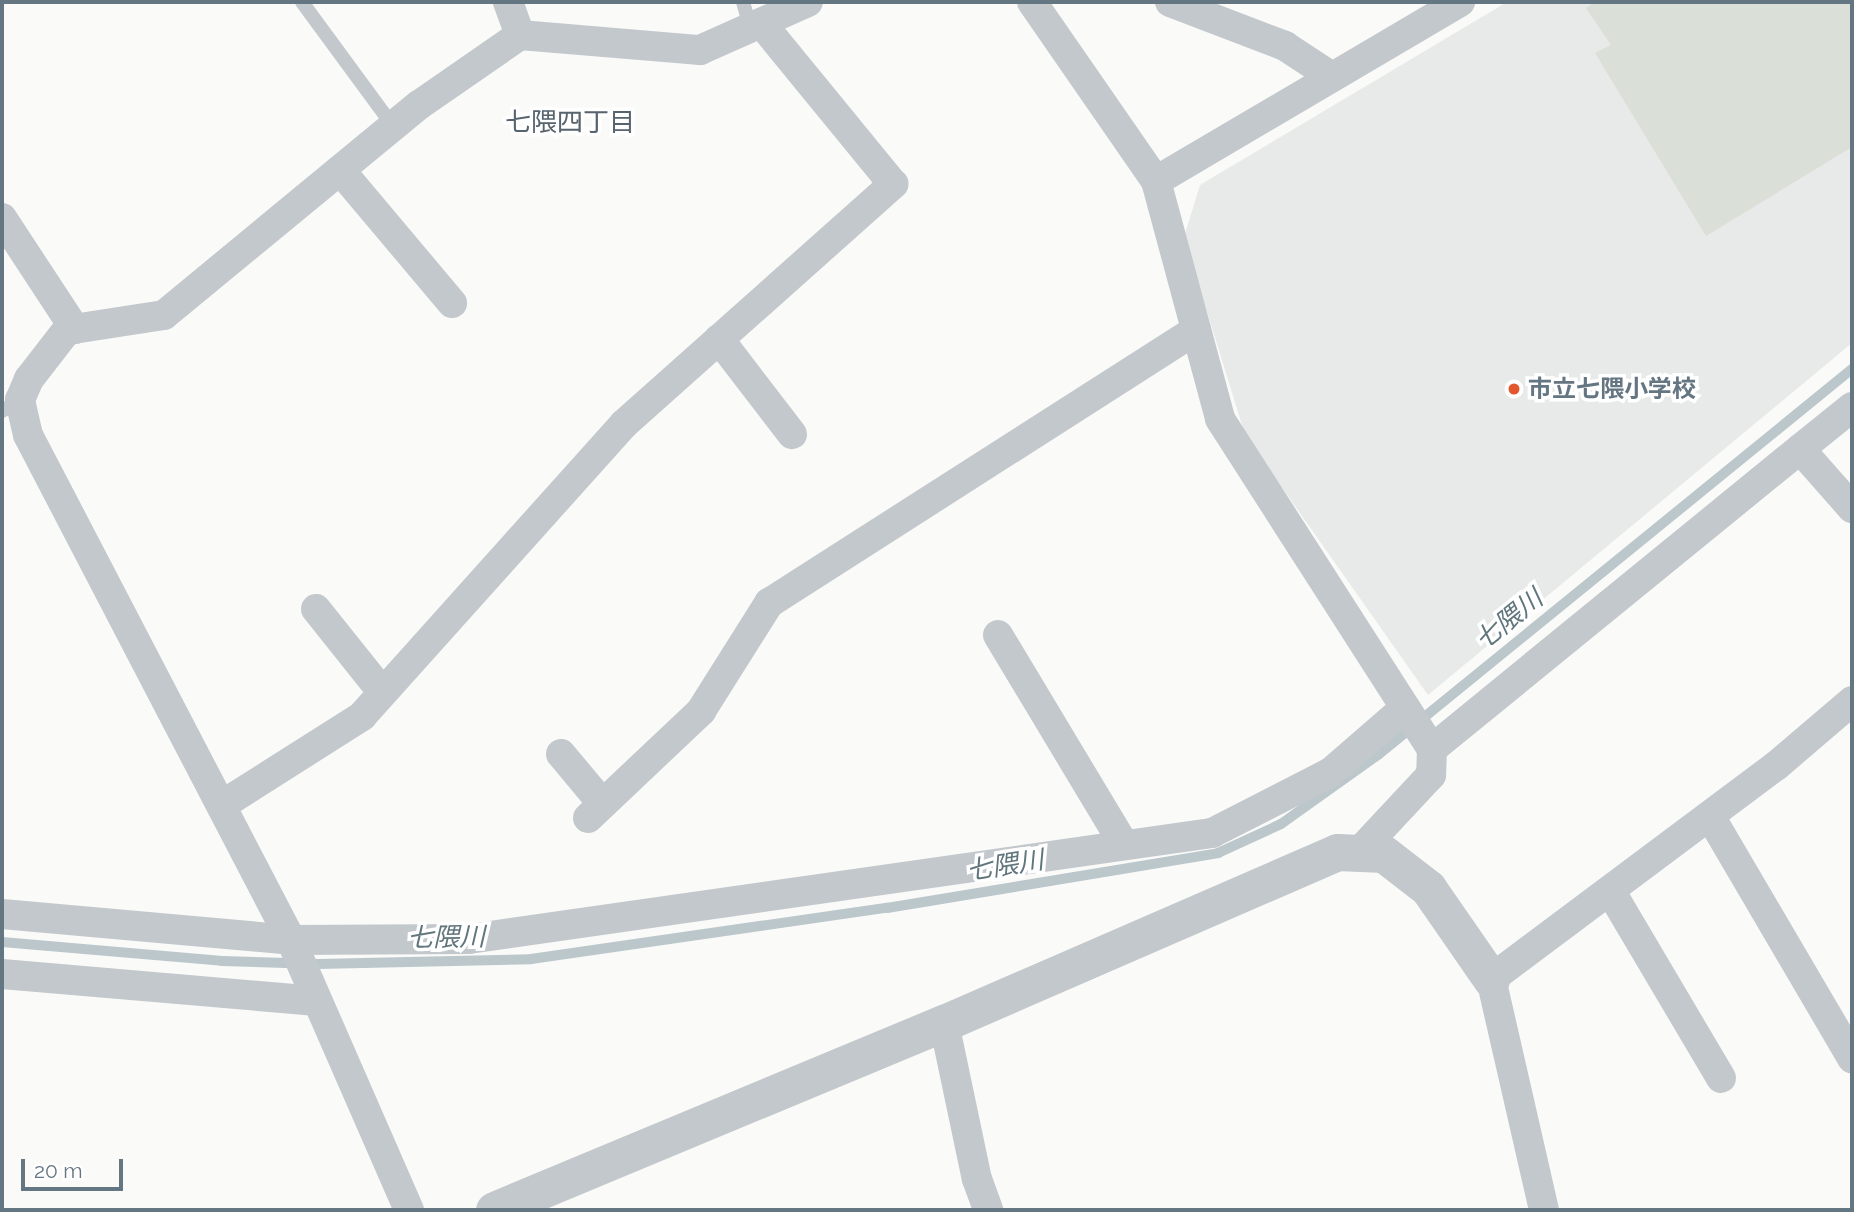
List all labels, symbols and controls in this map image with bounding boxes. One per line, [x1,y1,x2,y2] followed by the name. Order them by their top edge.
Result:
[505,107,635,139] district label: 七隈四丁目
[1528,375,1696,403] place label: 市立七隈小学校
[1506,381,1522,397] marker: 市立七隈小学校
[1469,583,1549,657] water label: 七隈川
[964,844,1046,888] water label: 七隈川
[407,922,485,954] water label: 七隈川
[24,1146,126,1190] scale bar
[34,1158,82,1183] text: 20 m

